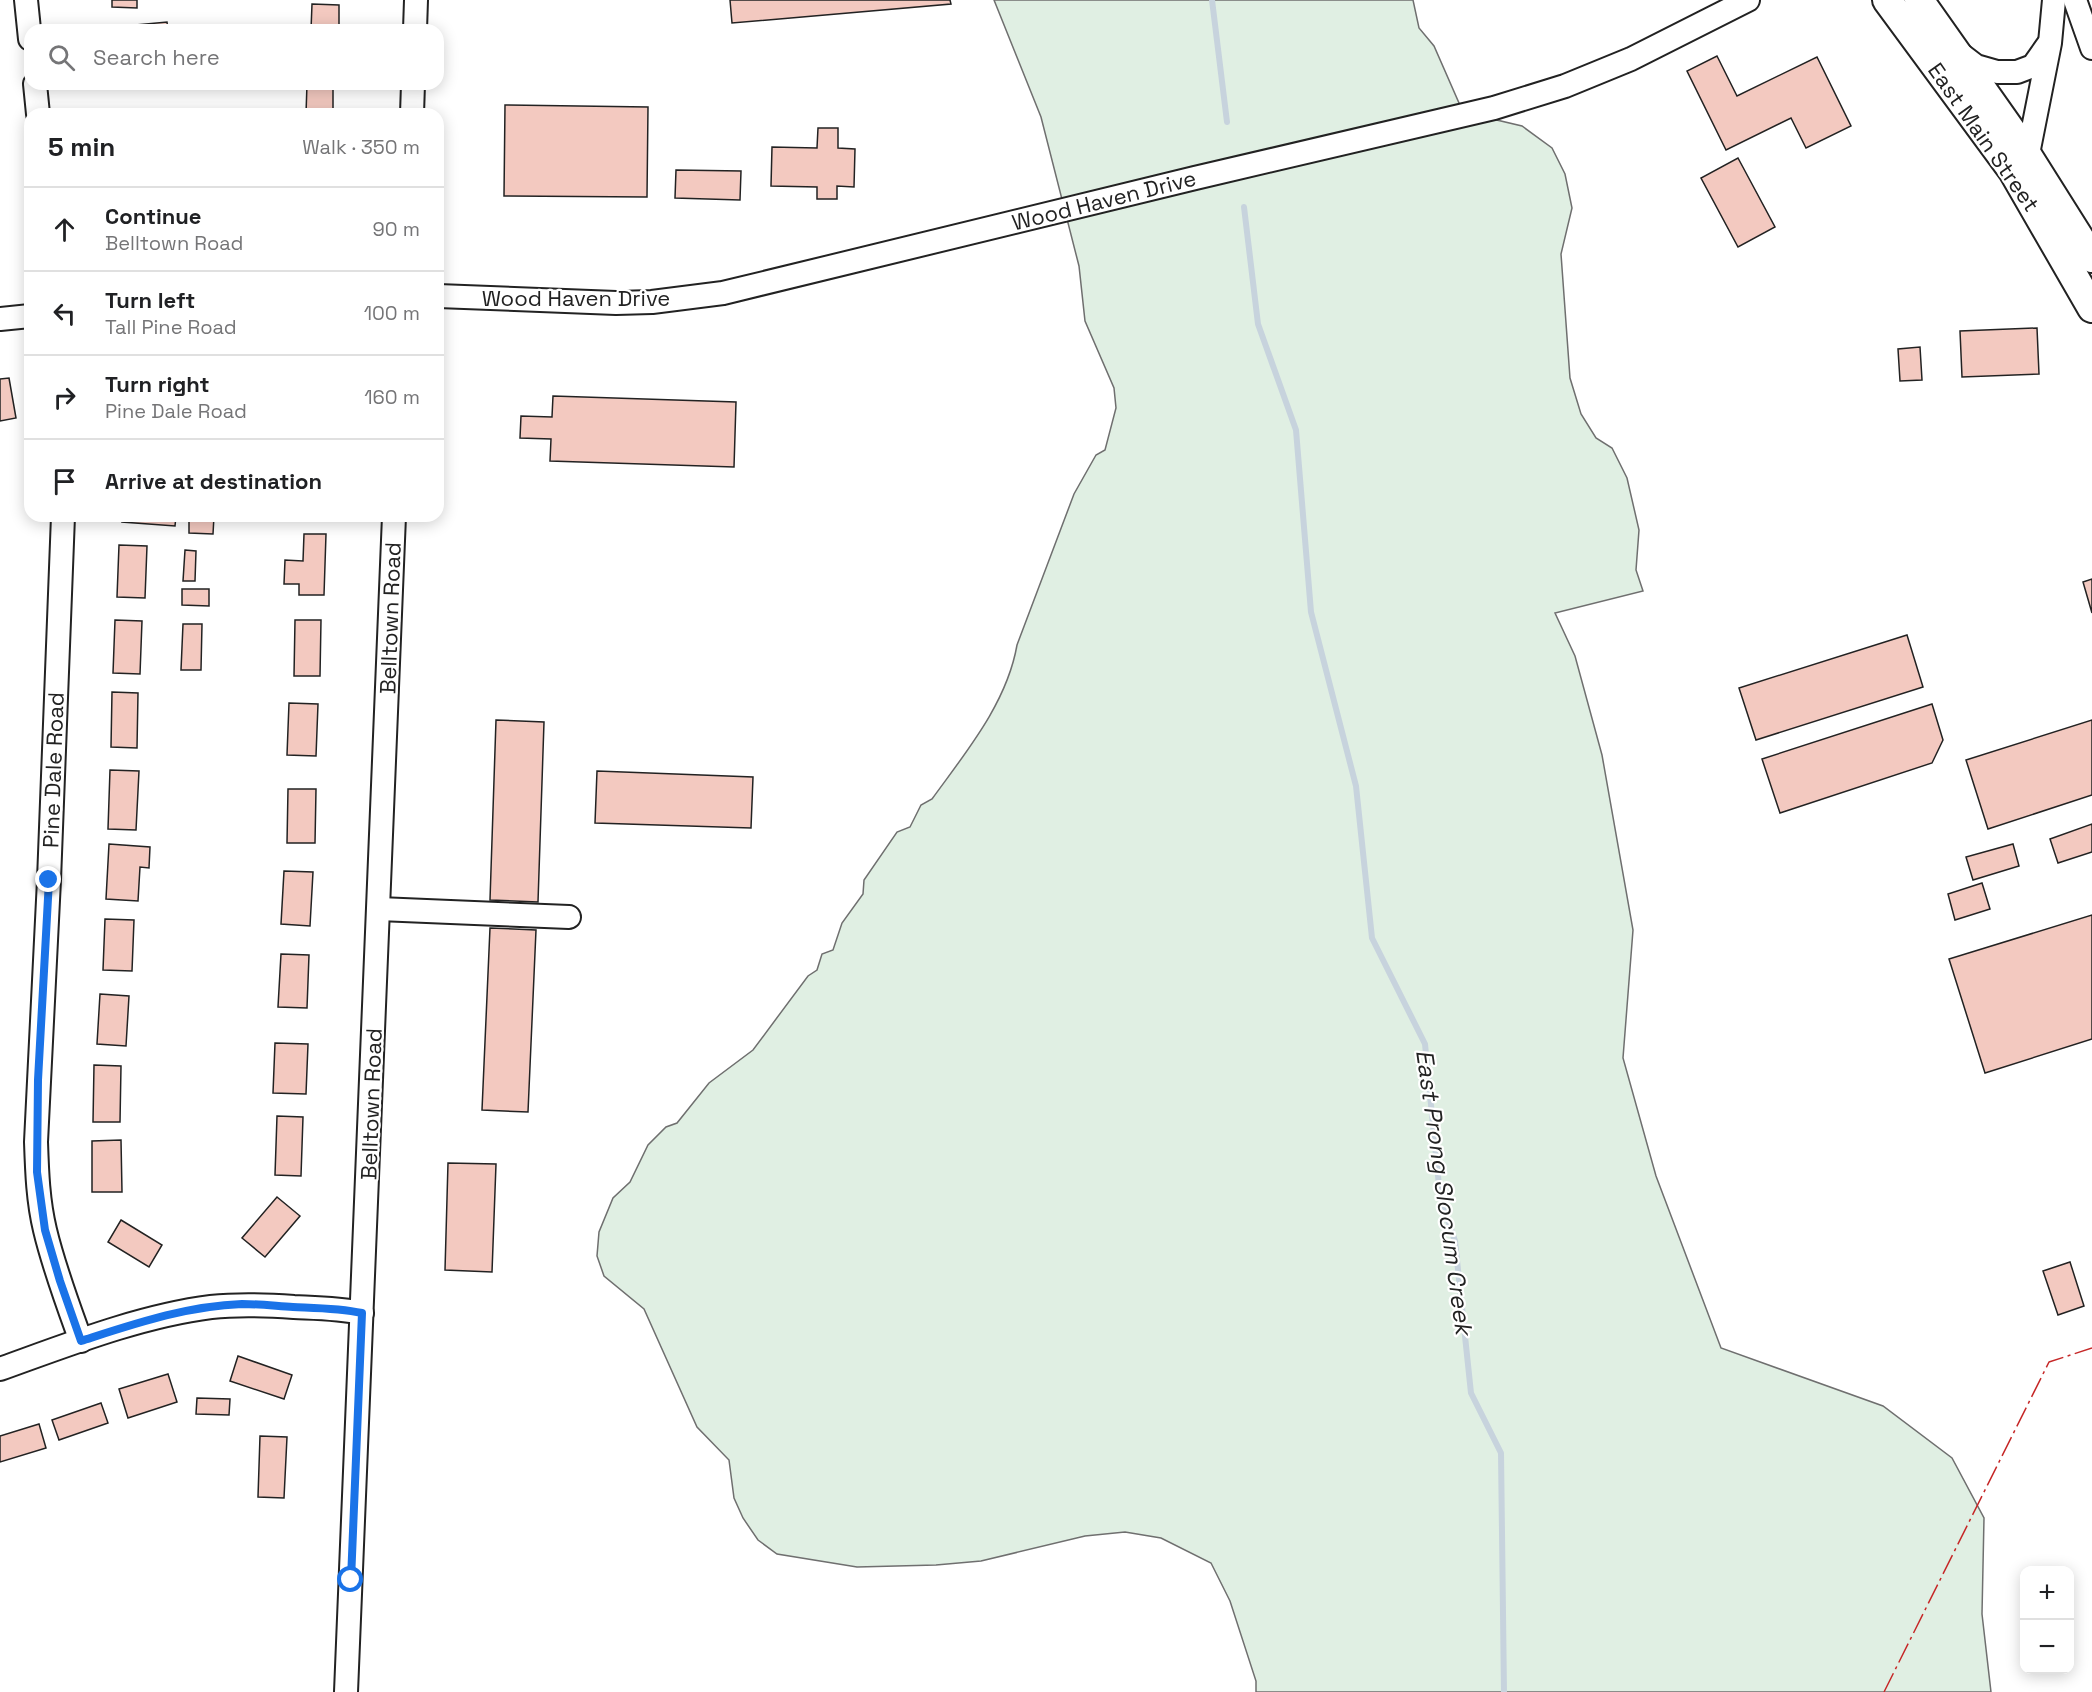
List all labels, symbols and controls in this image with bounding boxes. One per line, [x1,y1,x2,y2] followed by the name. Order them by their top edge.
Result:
[24,24,444,90] search box
[45,41,78,74] icon: search
[93,43,220,71] text: Search here
[1922,57,2046,217] street label: East Main Street
[48,130,115,164] text: 5 min
[302,134,420,160] text: Walk · 350 m
[1009,164,1199,236] street label: Wood Haven Drive
[105,202,201,230] text: Continue
[48,213,81,246] icon: ahead
[373,216,420,242] text: 90 m
[105,230,243,256] text: Belltown Road
[482,284,670,312] street label: Wood Haven Drive
[105,286,195,314] text: Turn left
[48,297,81,330] icon: left
[364,300,420,326] text: 100 m
[105,314,237,340] text: Tall Pine Road
[105,370,210,398] text: Turn right
[48,381,81,414] icon: right
[364,384,420,410] text: 160 m
[105,398,247,424] text: Pine Dale Road
[48,465,81,498] icon: arrive
[105,467,322,495] text: Arrive at destination
[373,541,407,695] street label: Belltown Road
[36,692,70,848] street label: Pine Dale Road
[35,866,61,892] route end
[354,1027,388,1181] street label: Belltown Road
[1409,1047,1480,1340] water label: East Prong Slocum Creek
[337,1566,363,1592] route start
[2020,1566,2074,1674] map controls
[2020,1566,2074,1620] button: +
[2020,1620,2074,1674] button: −

